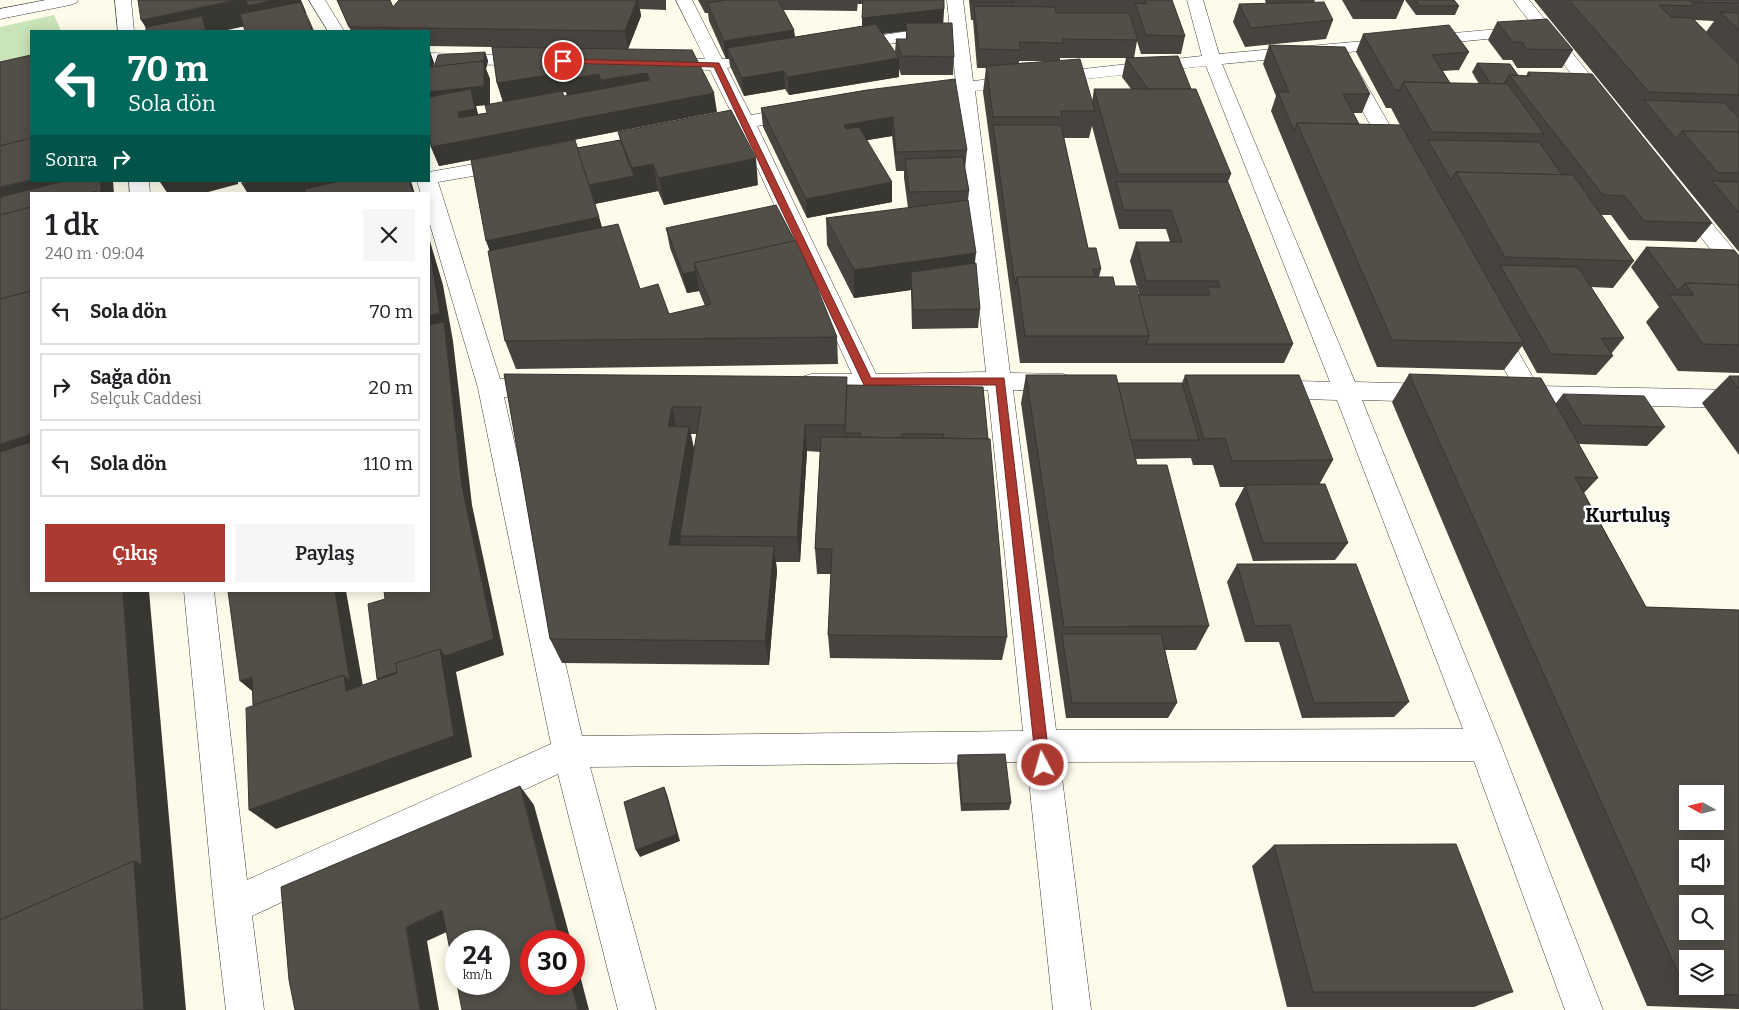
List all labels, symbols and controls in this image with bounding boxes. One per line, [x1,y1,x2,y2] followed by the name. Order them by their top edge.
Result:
[542,40,584,82] pin
[549,47,577,75] icon: arrive
[128,48,208,90] text: 70 m
[45,50,110,115] icon: left
[128,90,216,117] text: Sola dön
[107,145,135,173] icon: right
[45,148,97,171] text: Sonra
[45,207,99,243] text: 1 dk
[363,209,415,261] button: close
[45,244,144,263] text: 240 m · 09:04
[47,297,75,325] icon: left
[90,300,167,323] text: Sola dön
[370,300,413,323] text: 70 m
[90,366,171,389] text: Sağa dön
[47,373,75,401] icon: right
[369,376,413,399] text: 20 m
[90,389,202,408] text: Selçuk Caddesi
[47,449,75,477] icon: left
[90,452,167,475] text: Sola dön
[363,452,413,475] text: 110 m
[1585,503,1671,527] district label: Kurtuluş
[45,524,225,582] button: Çıkış
[235,524,415,582] button: Paylaş
[1016,738,1068,790] position arrow
[1679,785,1724,830] north arrow
[1679,785,1724,995] map controls
[1679,840,1724,885] button: sound
[1679,895,1724,940] button: search
[520,930,585,995] speed limit sign: 30
[463,941,492,971] text: 24
[1679,950,1724,995] button: layers
[463,968,492,982] text: km/h

